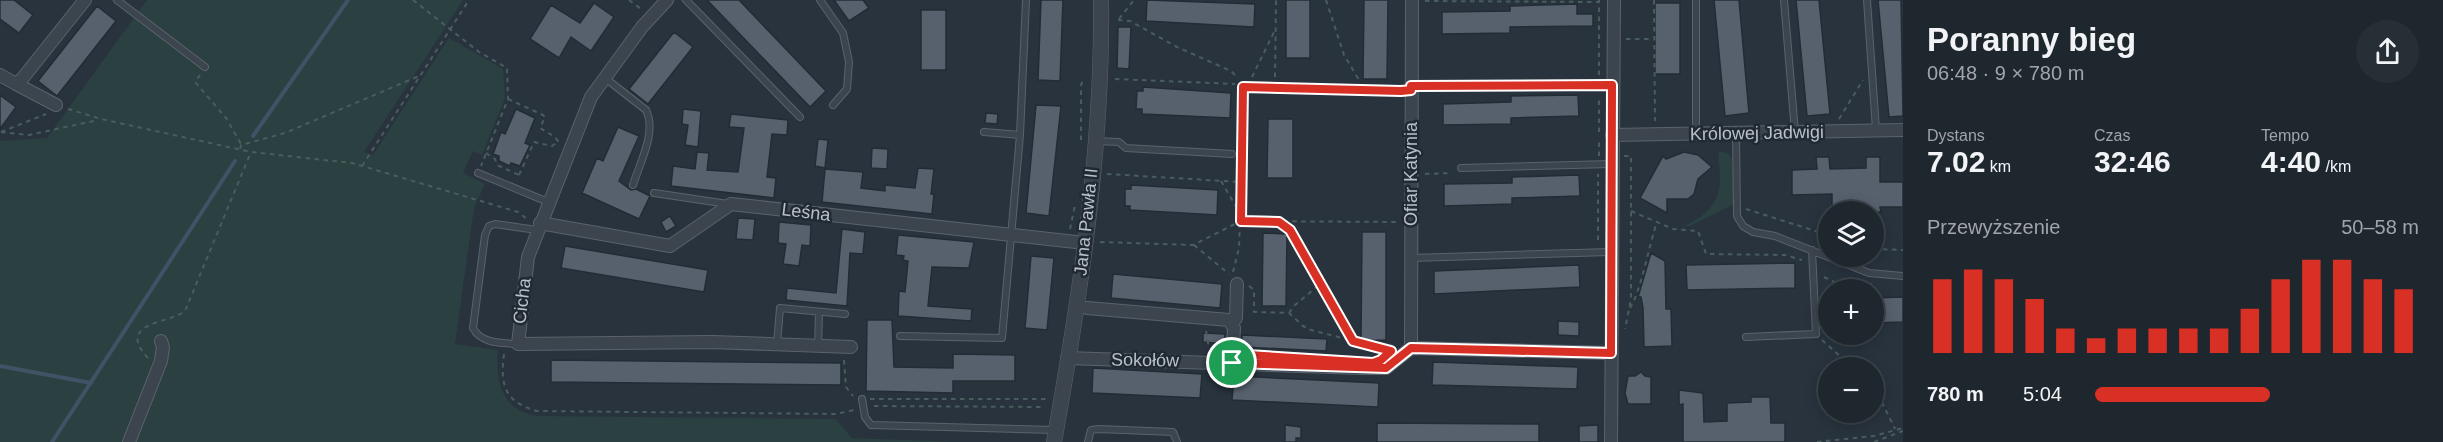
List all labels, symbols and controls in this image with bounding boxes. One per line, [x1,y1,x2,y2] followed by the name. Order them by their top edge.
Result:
[2356,20,2419,83] button: share
[1927,21,2136,58] text: Poranny bieg
[1927,62,2084,84] text: 06:48 · 9 × 780 m
[1401,121,1421,226] street label: Ofiar Katynia
[1690,122,1824,144] street label: Królowej Jadwigi
[1927,127,1985,144] text: Dystans
[2094,127,2130,144] text: Czas
[2261,127,2309,144] text: Tempo
[1927,145,1985,178] text: 7.02
[2094,145,2171,178] text: 32:46
[2261,145,2321,178] text: 4:40
[1985,158,2011,175] text: km
[2321,158,2351,175] text: /km
[1070,167,1102,277] street label: Jana Pawła II
[780,199,833,225] street label: Leśna
[1818,201,1884,423] map controls
[1818,201,1884,267] button: layers
[1927,216,2060,238] text: Przewyższenie
[2341,216,2419,238] text: 50–58 m
[509,276,535,325] street label: Cicha
[1818,279,1884,345] button: +
[1206,337,1257,388] pin
[1215,346,1248,379] icon: arrive
[1111,349,1180,371] street label: Sokołów
[1818,357,1884,423] button: −
[1927,383,1984,405] text: 780 m
[2023,383,2062,405] text: 5:04

